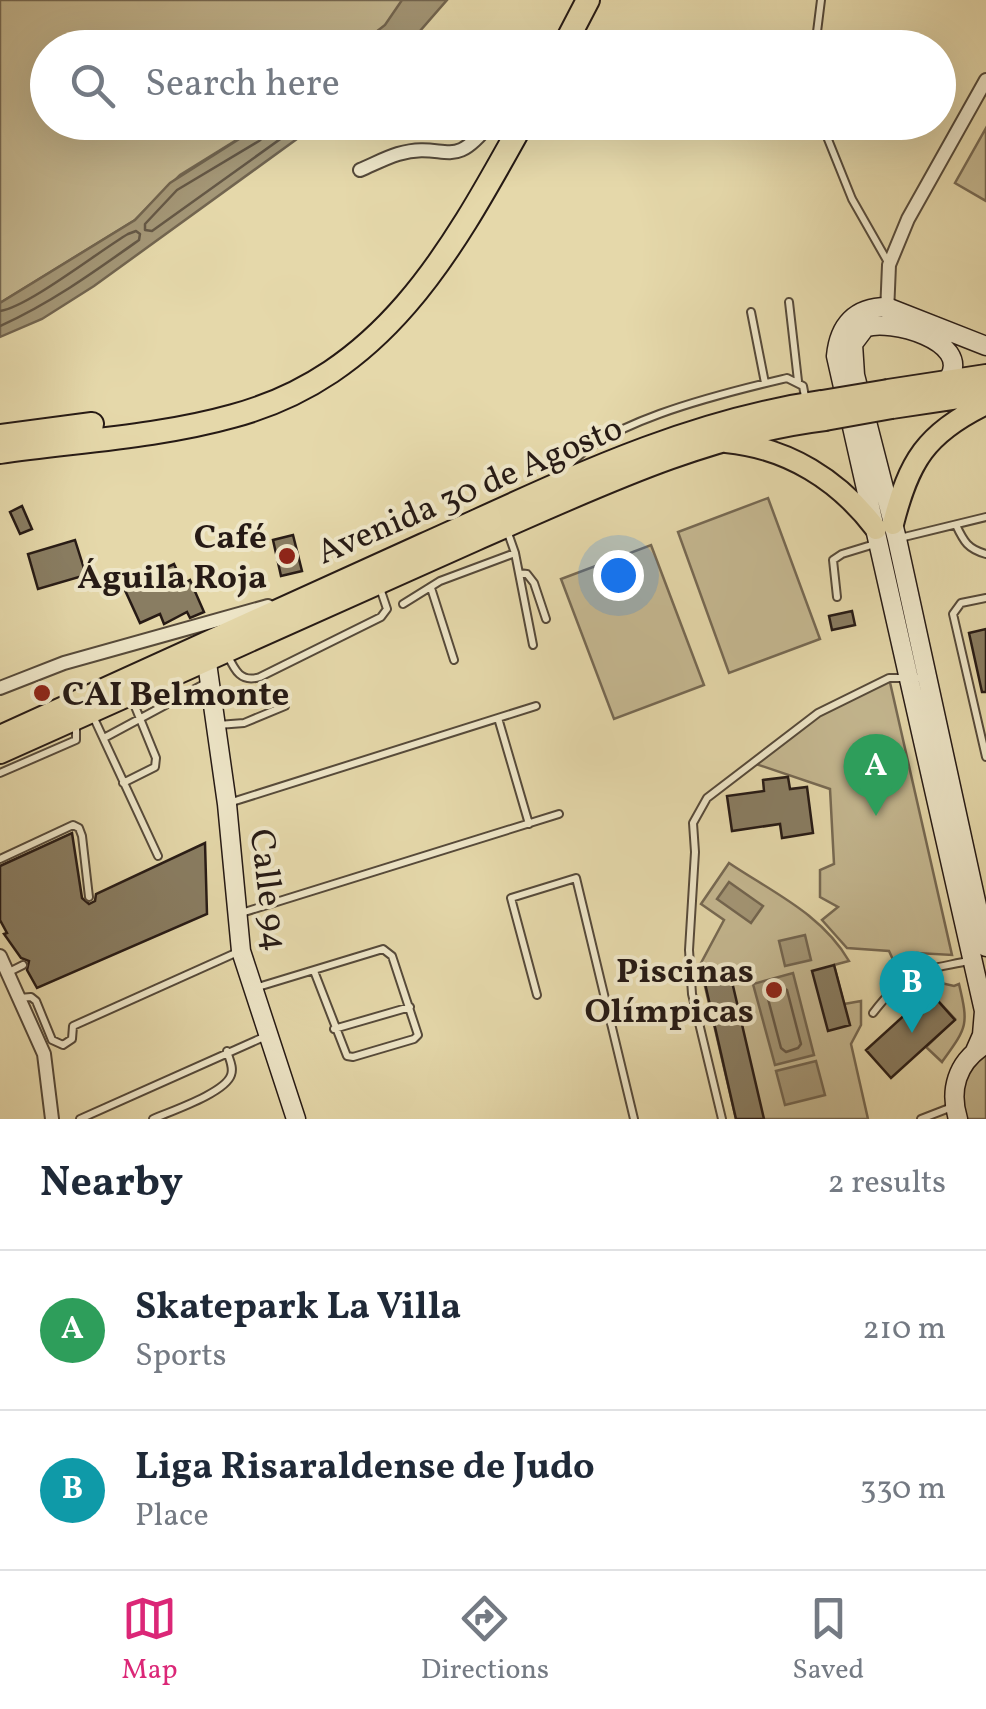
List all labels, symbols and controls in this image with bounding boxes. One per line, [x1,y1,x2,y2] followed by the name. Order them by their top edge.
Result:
[30,30,956,140] search box
[65,58,120,113] icon: search
[145,59,340,112] text: Search here
[310,406,631,578] street label: Avenida 30 de Agosto
[77,515,267,603] place label: Café Águila Roja
[276,545,298,567] marker: Café Águila Roja
[593,550,644,601] your location
[62,672,289,720] place label: CAI Belmonte
[31,682,53,704] marker: CAI Belmonte
[844,734,908,816] pin: A
[236,826,298,954] street label: Calle 94
[584,949,754,1037] place label: Piscinas Olímpicas
[880,950,944,1033] pin: B
[763,979,785,1001] marker: Piscinas Olímpicas
[40,1155,183,1214] text: Nearby
[828,1162,946,1206] text: 2 results
[135,1282,461,1335] text: Skatepark La Villa
[61,1308,84,1352] text: A
[862,1308,946,1352] text: 210 m
[135,1335,226,1379] text: Sports
[135,1442,595,1495] text: Liga Risaraldense de Judo
[62,1468,83,1512] text: B
[860,1468,946,1512] text: 330 m
[135,1495,209,1539] text: Place
[122,1591,178,1690] tab: Map
[421,1591,549,1690] tab: Directions
[792,1591,864,1690] tab: Saved

